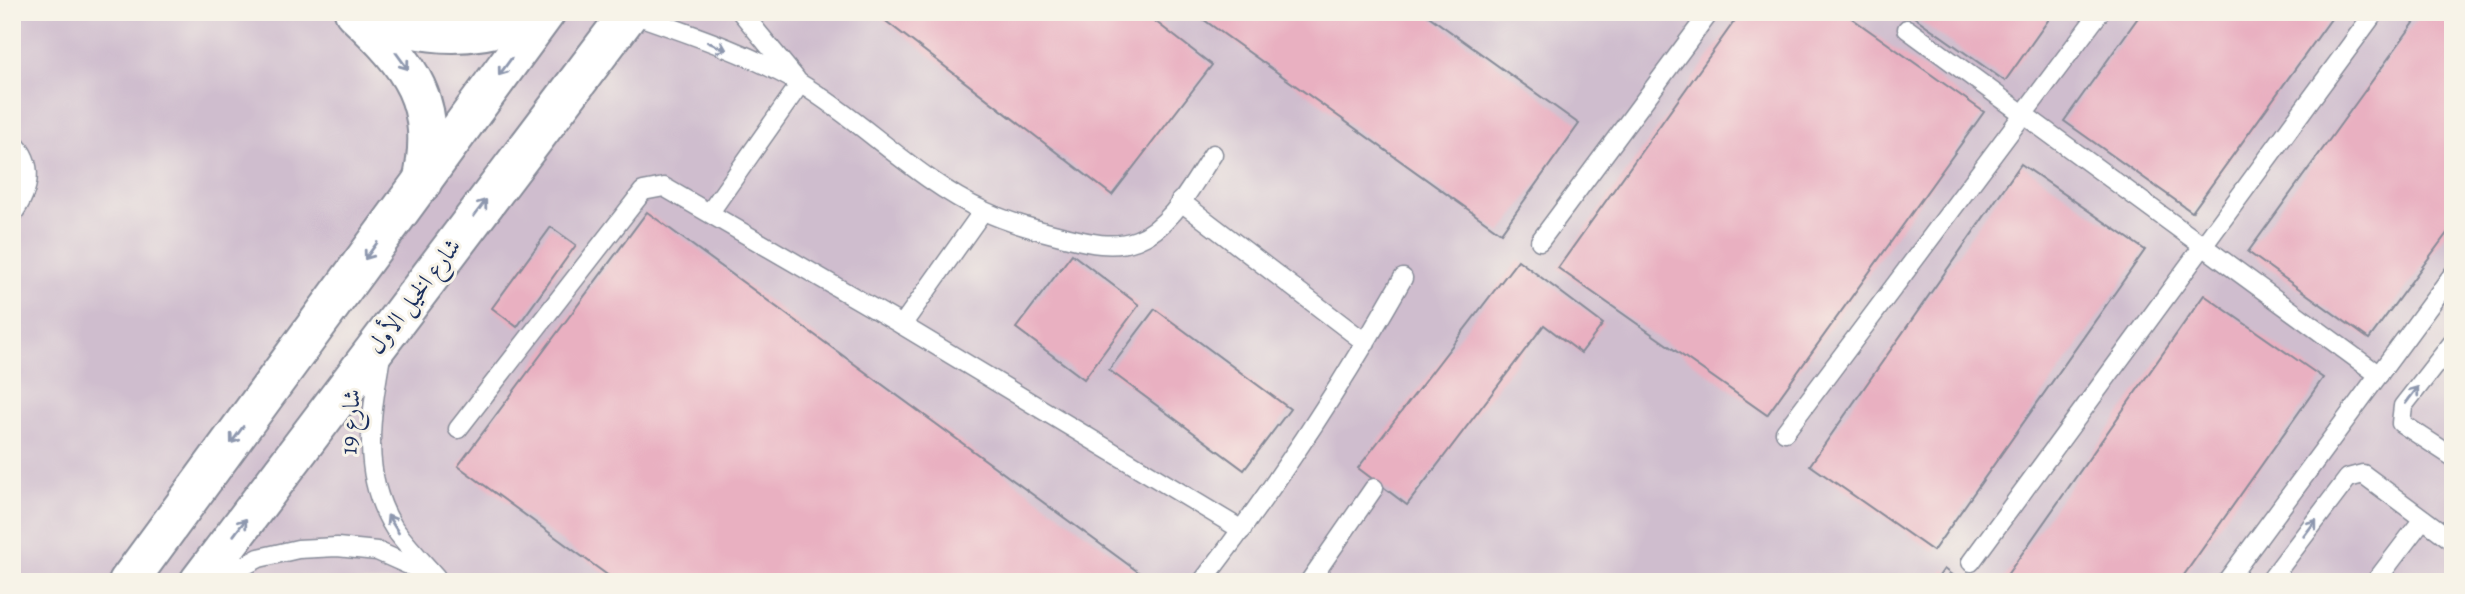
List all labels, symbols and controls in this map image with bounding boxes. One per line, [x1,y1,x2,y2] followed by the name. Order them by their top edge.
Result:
[705,40,727,53] one-way arrow
[394,51,409,70] one-way arrow
[498,57,512,76] one-way arrow
[473,200,488,218] one-way arrow
[360,231,471,363] street label: شارع الخيل الأول
[364,241,379,260] one-way arrow
[2404,387,2419,405] one-way arrow
[332,388,372,456] street label: شارع 19
[229,425,244,443] one-way arrow
[386,514,400,534] one-way arrow
[233,518,247,537] one-way arrow
[2303,519,2318,537] one-way arrow

